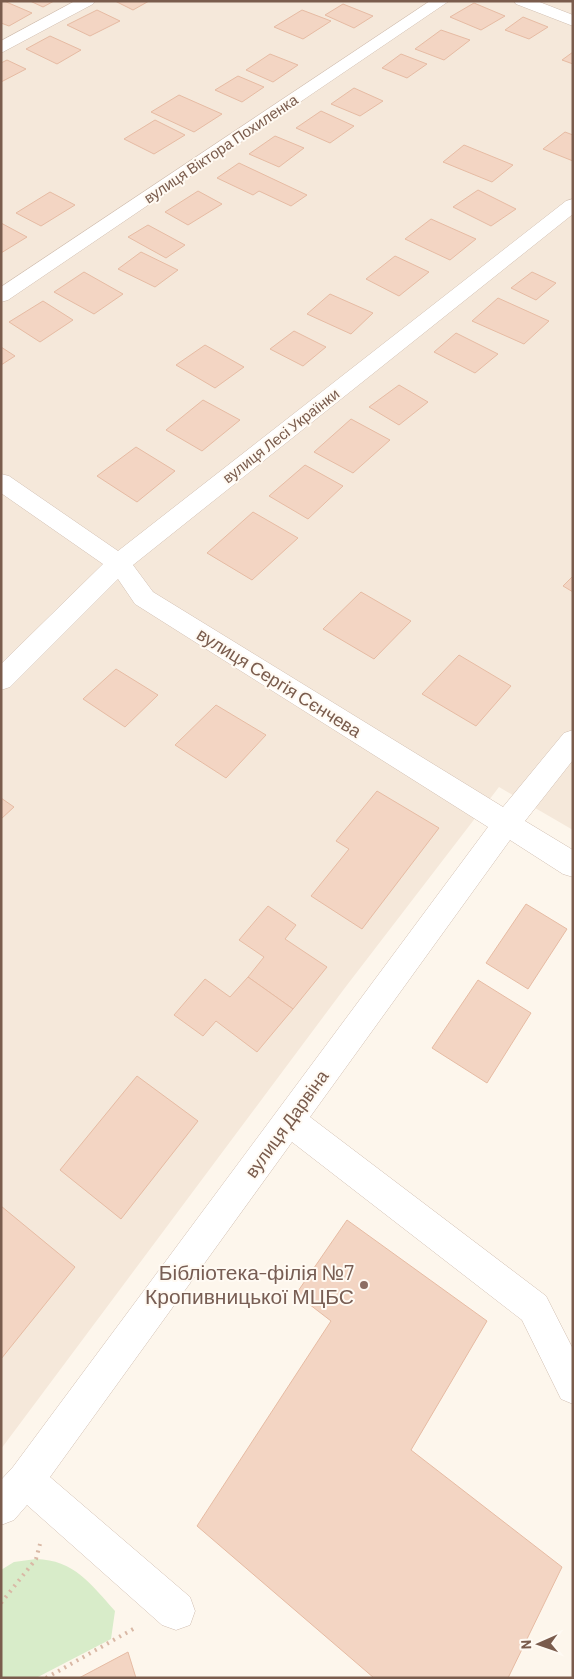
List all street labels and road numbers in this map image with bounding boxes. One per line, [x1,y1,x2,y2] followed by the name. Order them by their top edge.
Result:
[140,89,301,206] street label: вулиця Віктора Похиленка
[218,384,342,486] street label: вулиця Лесі Українки
[193,623,367,742] street label: вулиця Сергія Сєнчева
[240,1064,333,1182] street label: вулиця Дарвіна

